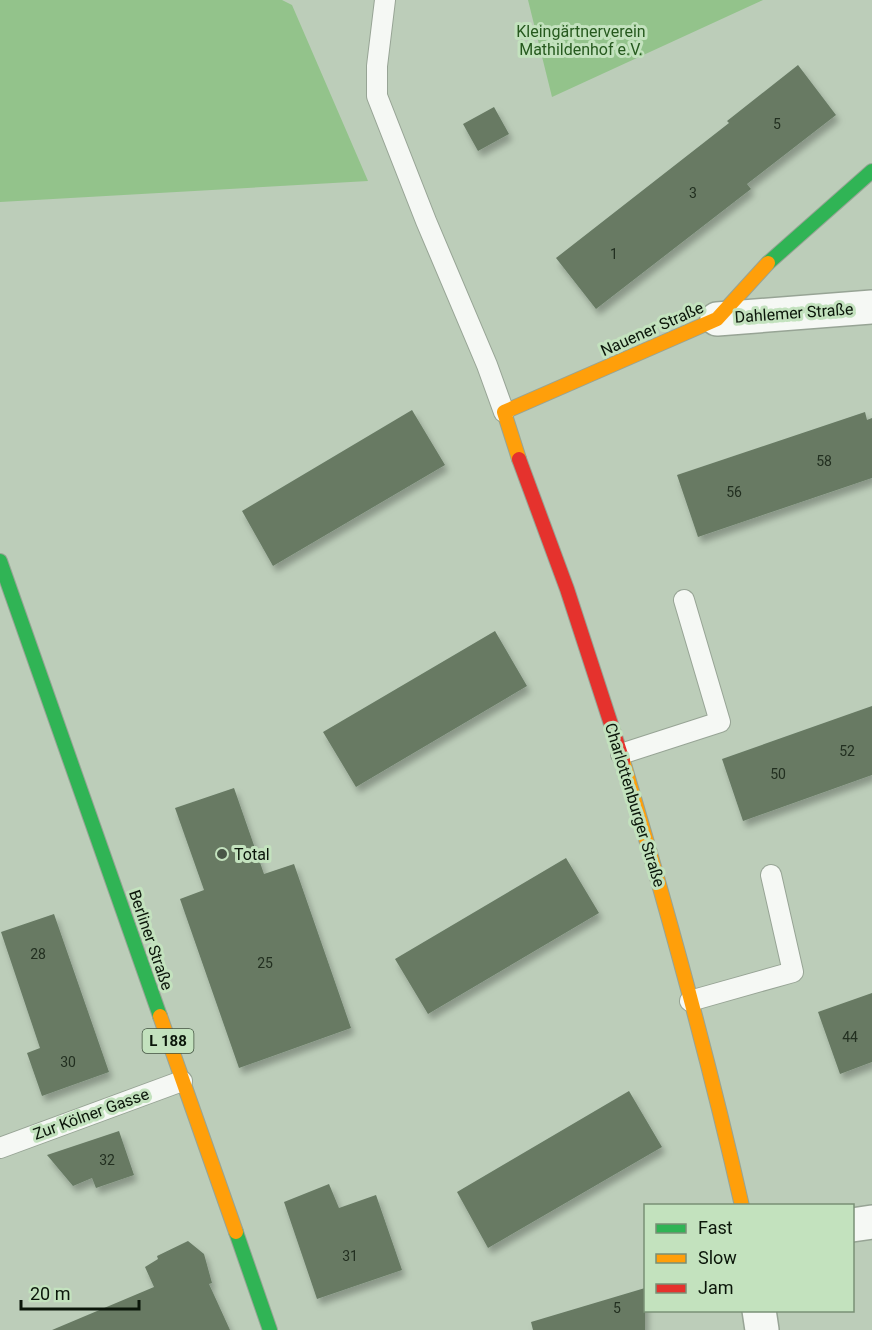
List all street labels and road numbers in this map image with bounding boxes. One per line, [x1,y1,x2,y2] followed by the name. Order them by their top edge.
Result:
[598,298,706,360] street label: Nauener Straße
[734,299,854,327] street label: Dahlemer Straße
[601,721,669,889] street label: Charlottenburger Straße
[125,887,177,993] street label: Berliner Straße
[142,1029,194,1053] road number: L 188
[31,1084,151,1144] street label: Zur Kölner Gasse

